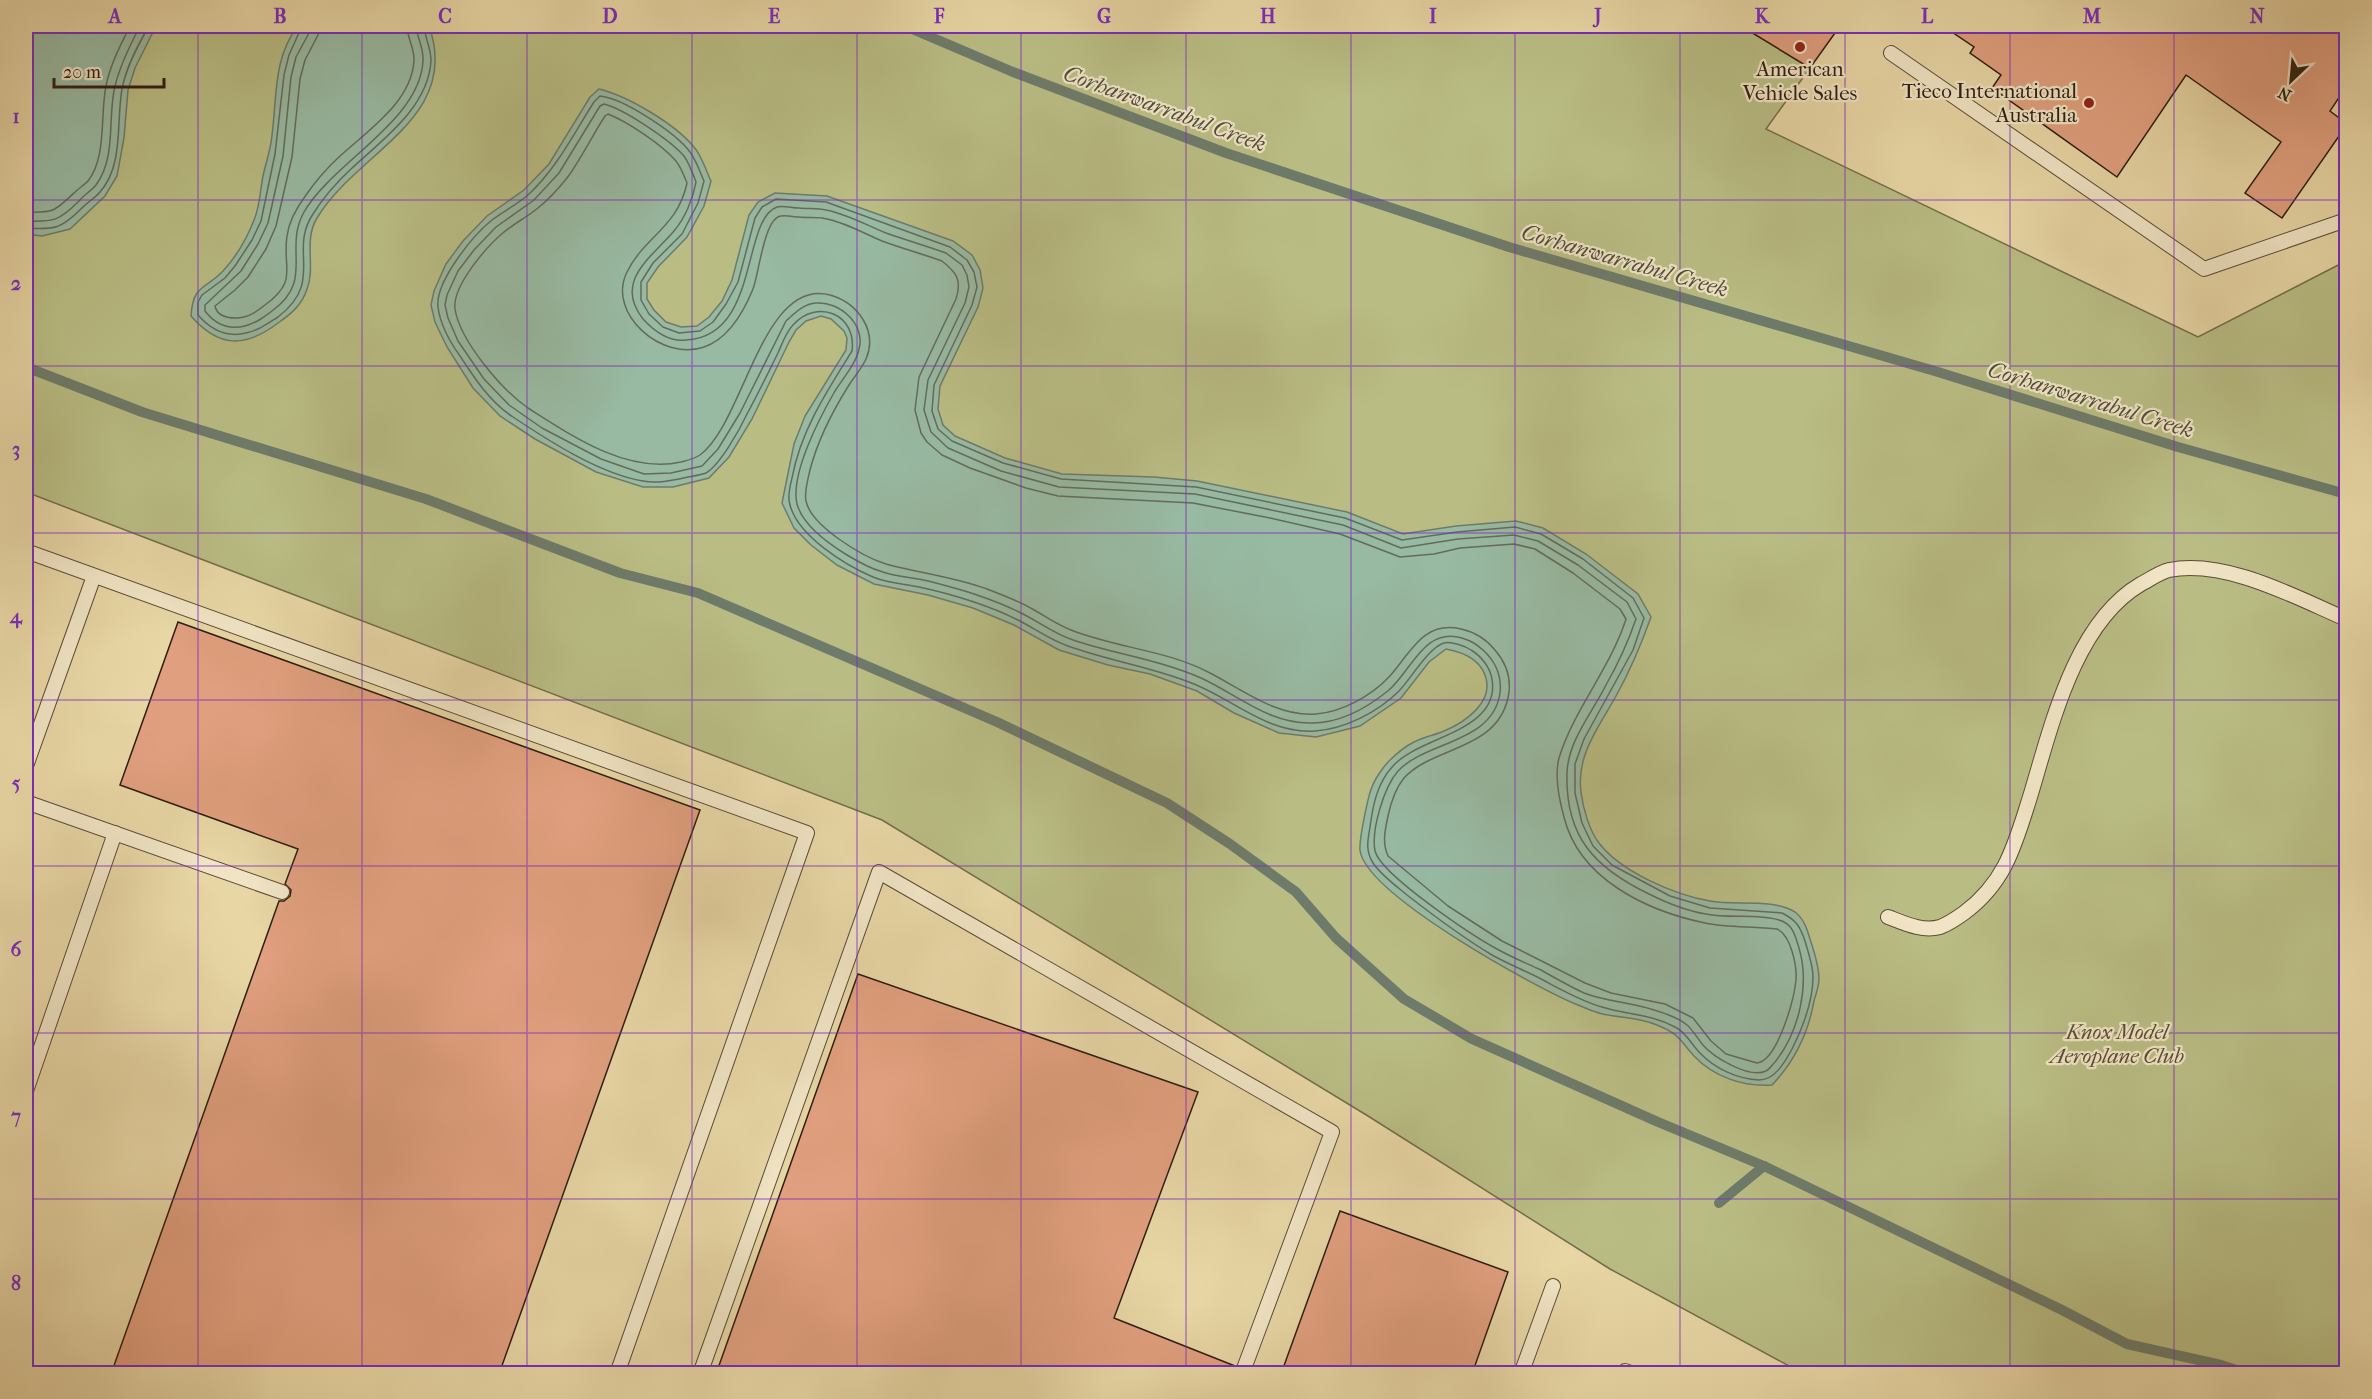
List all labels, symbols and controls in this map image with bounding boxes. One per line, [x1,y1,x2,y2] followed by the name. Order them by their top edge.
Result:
[107,5,123,28] text: A
[273,5,287,28] text: B
[438,5,452,28] text: C
[602,5,618,28] text: D
[768,5,780,28] text: E
[933,5,945,28] text: F
[1097,5,1111,28] text: G
[1260,5,1276,28] text: H
[1429,5,1437,28] text: I
[1592,5,1602,28] text: J
[1755,5,1771,28] text: K
[1921,5,1934,28] text: L
[2082,5,2102,28] text: M
[2249,5,2265,28] text: N
[1793,40,1807,54] marker: American Vehicle Sales
[54,51,164,89] scale bar
[2261,51,2321,111] north arrow
[1742,57,1858,105] place label: American Vehicle Sales
[1060,60,1269,158] water label: Corhanwarrabul Creek
[63,62,101,83] text: 20 m
[1902,79,2077,127] place label: Tieco International Australia
[2274,82,2294,105] text: N
[2082,96,2096,110] marker: Tieco International Australia
[12,105,20,128] text: 1
[1519,219,1731,303] water label: Corhanwarrabul Creek
[11,272,21,295] text: 2
[1985,356,2197,444] water label: Corhanwarrabul Creek
[12,438,20,461] text: 3
[9,605,23,629] text: 4
[12,772,21,795] text: 5
[11,938,23,961] text: 6
[2047,1020,2184,1068] park label: Knox Model Aeroplane Club
[10,1105,21,1128] text: 7
[11,1272,21,1295] text: 8

